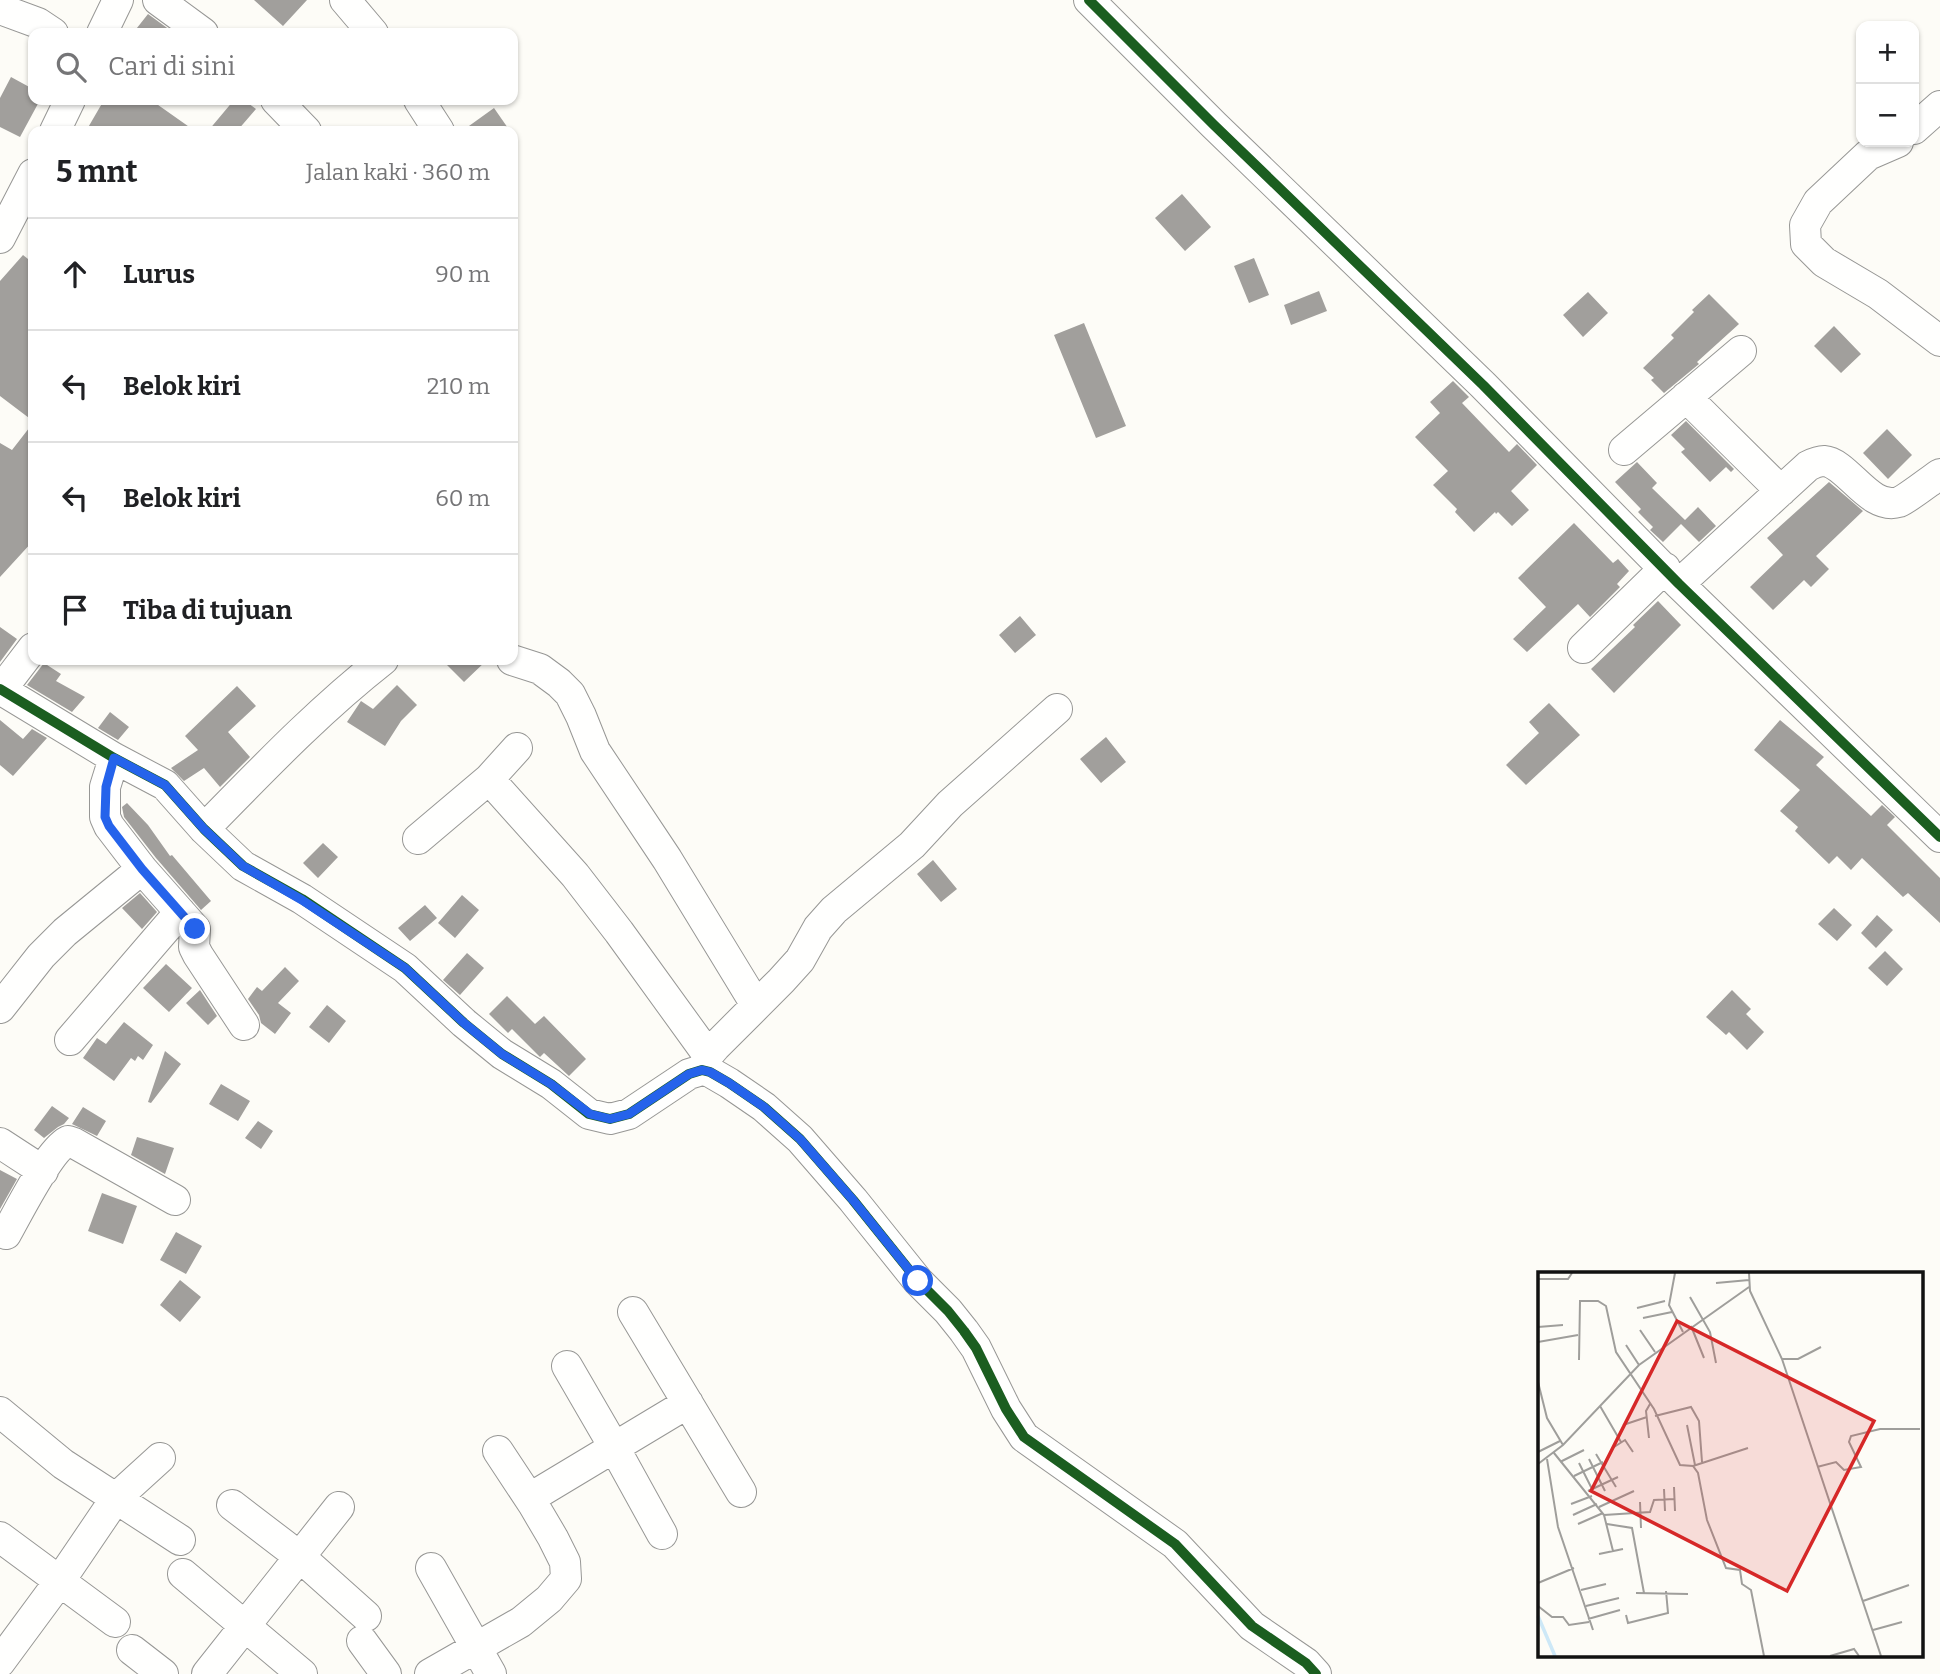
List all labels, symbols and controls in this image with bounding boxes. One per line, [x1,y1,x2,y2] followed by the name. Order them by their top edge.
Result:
[1856,21,1919,147] map controls
[1856,21,1919,84] button: +
[28,28,518,105] search box
[52,48,90,86] icon: search
[108,51,235,82] text: Cari di sini
[1856,84,1919,147] button: −
[56,154,138,190] text: 5 mnt
[306,158,490,186] text: Jalan kaki · 360 m
[56,255,94,293] icon: ahead
[123,259,195,290] text: Lurus
[435,260,490,288] text: 90 m
[56,367,94,405] icon: left
[123,371,241,402] text: Belok kiri
[427,372,490,400] text: 210 m
[56,479,94,517] icon: left
[123,483,241,514] text: Belok kiri
[435,484,490,512] text: 60 m
[56,591,94,629] icon: arrive
[123,595,292,626] text: Tiba di tujuan
[179,913,210,944] route end
[902,1265,933,1296] route start
[1538,1272,1923,1656] inset map

